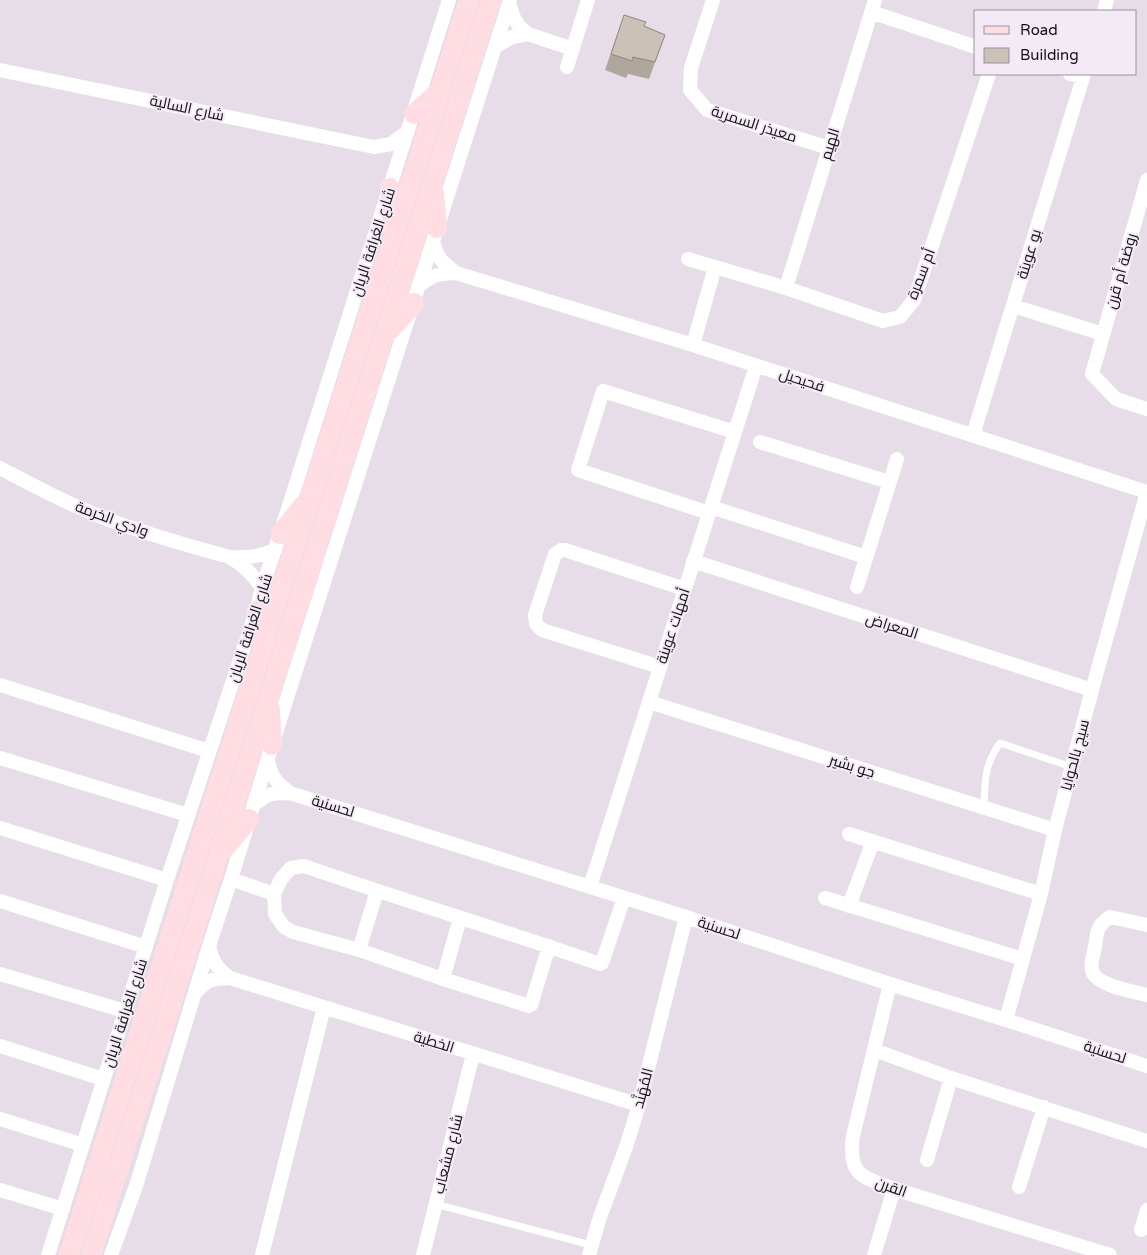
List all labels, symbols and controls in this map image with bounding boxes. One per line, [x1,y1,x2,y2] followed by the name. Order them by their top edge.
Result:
[974,10,1137,75] legend
[1020,21,1058,39] text: Road
[1020,46,1079,64] text: Building
[148,91,226,127] street label: شارع السالية
[709,102,799,146] street label: معيذر السمرية
[817,126,844,162] street label: الهيم
[347,185,401,299] street label: شارع الغرافة الريان
[1013,227,1045,281] street label: بو عوينة
[1101,231,1141,311] street label: روضة أم قرن
[902,246,940,302] street label: أم سمرة
[777,364,827,397] street label: فحيحيل
[72,497,151,543] street label: وادي الخرمة
[224,571,278,685] street label: شارع الغرافة الريان
[651,586,695,666] street label: أمهات عوينة
[863,609,921,644] street label: المعراض
[1057,717,1095,793] street label: سيج بالحوايا
[826,750,877,781] street label: جو بشير
[310,791,356,821] street label: لحسنية
[696,913,742,943] street label: لحسنية
[99,956,153,1070] street label: شارع الغرافة الريان
[412,1027,456,1057] street label: الخطية
[1082,1037,1128,1067] street label: لحسنية
[628,1066,658,1110] street label: المُهَنَّد
[429,1112,469,1196] street label: شارع مشعاب
[872,1173,909,1202] street label: القرن

